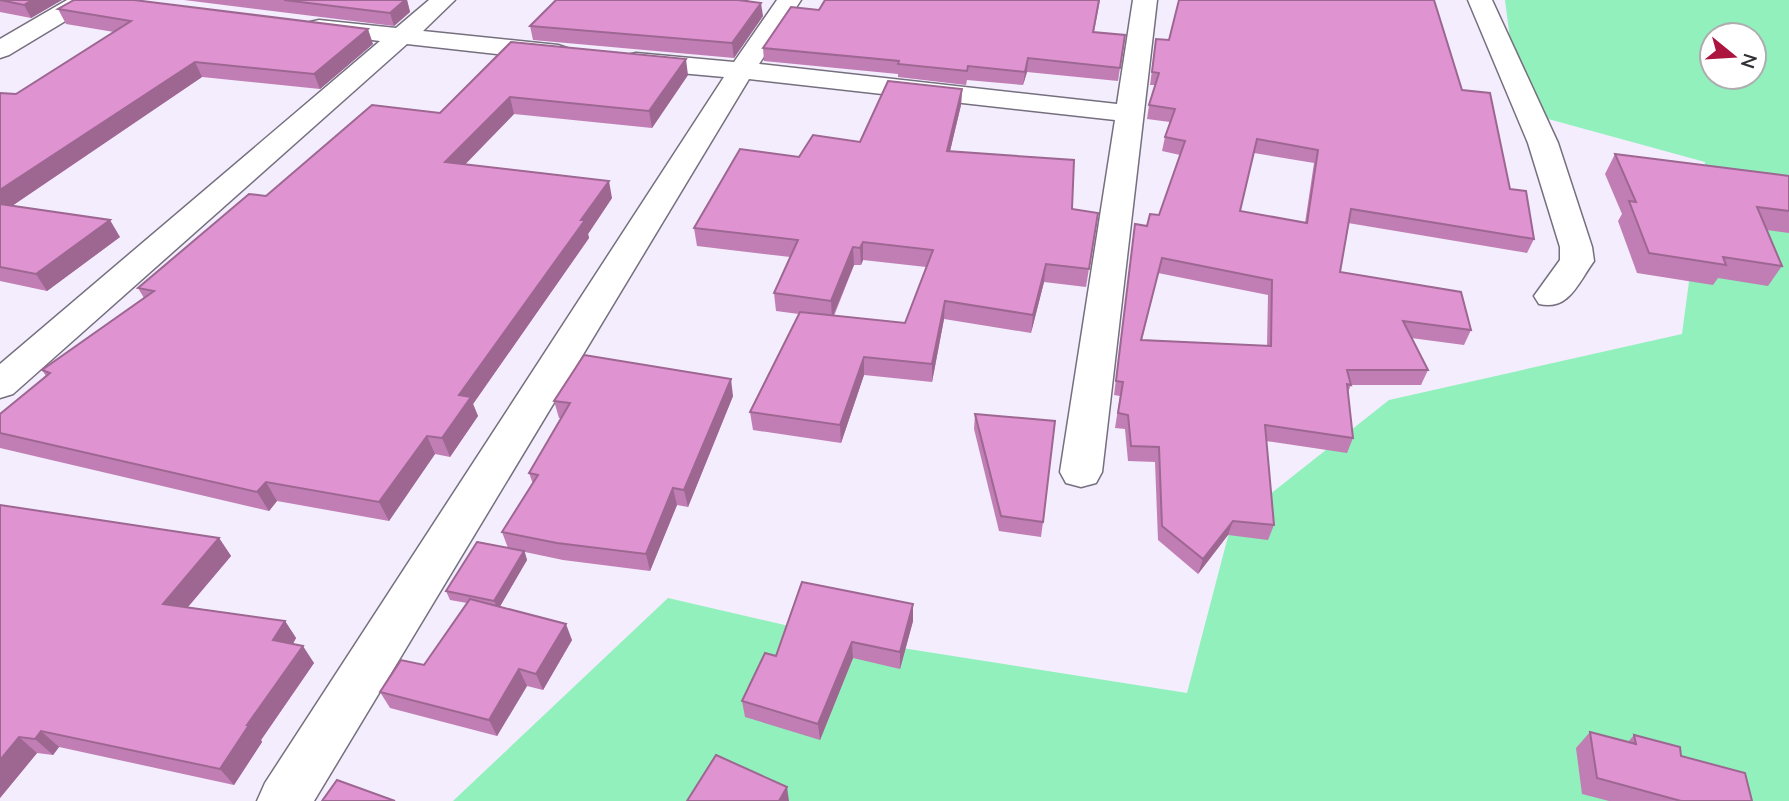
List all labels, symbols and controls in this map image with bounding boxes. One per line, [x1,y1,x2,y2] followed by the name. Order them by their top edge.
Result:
[1698,21,1768,91] north arrow
[1734,50,1763,72] text: N

